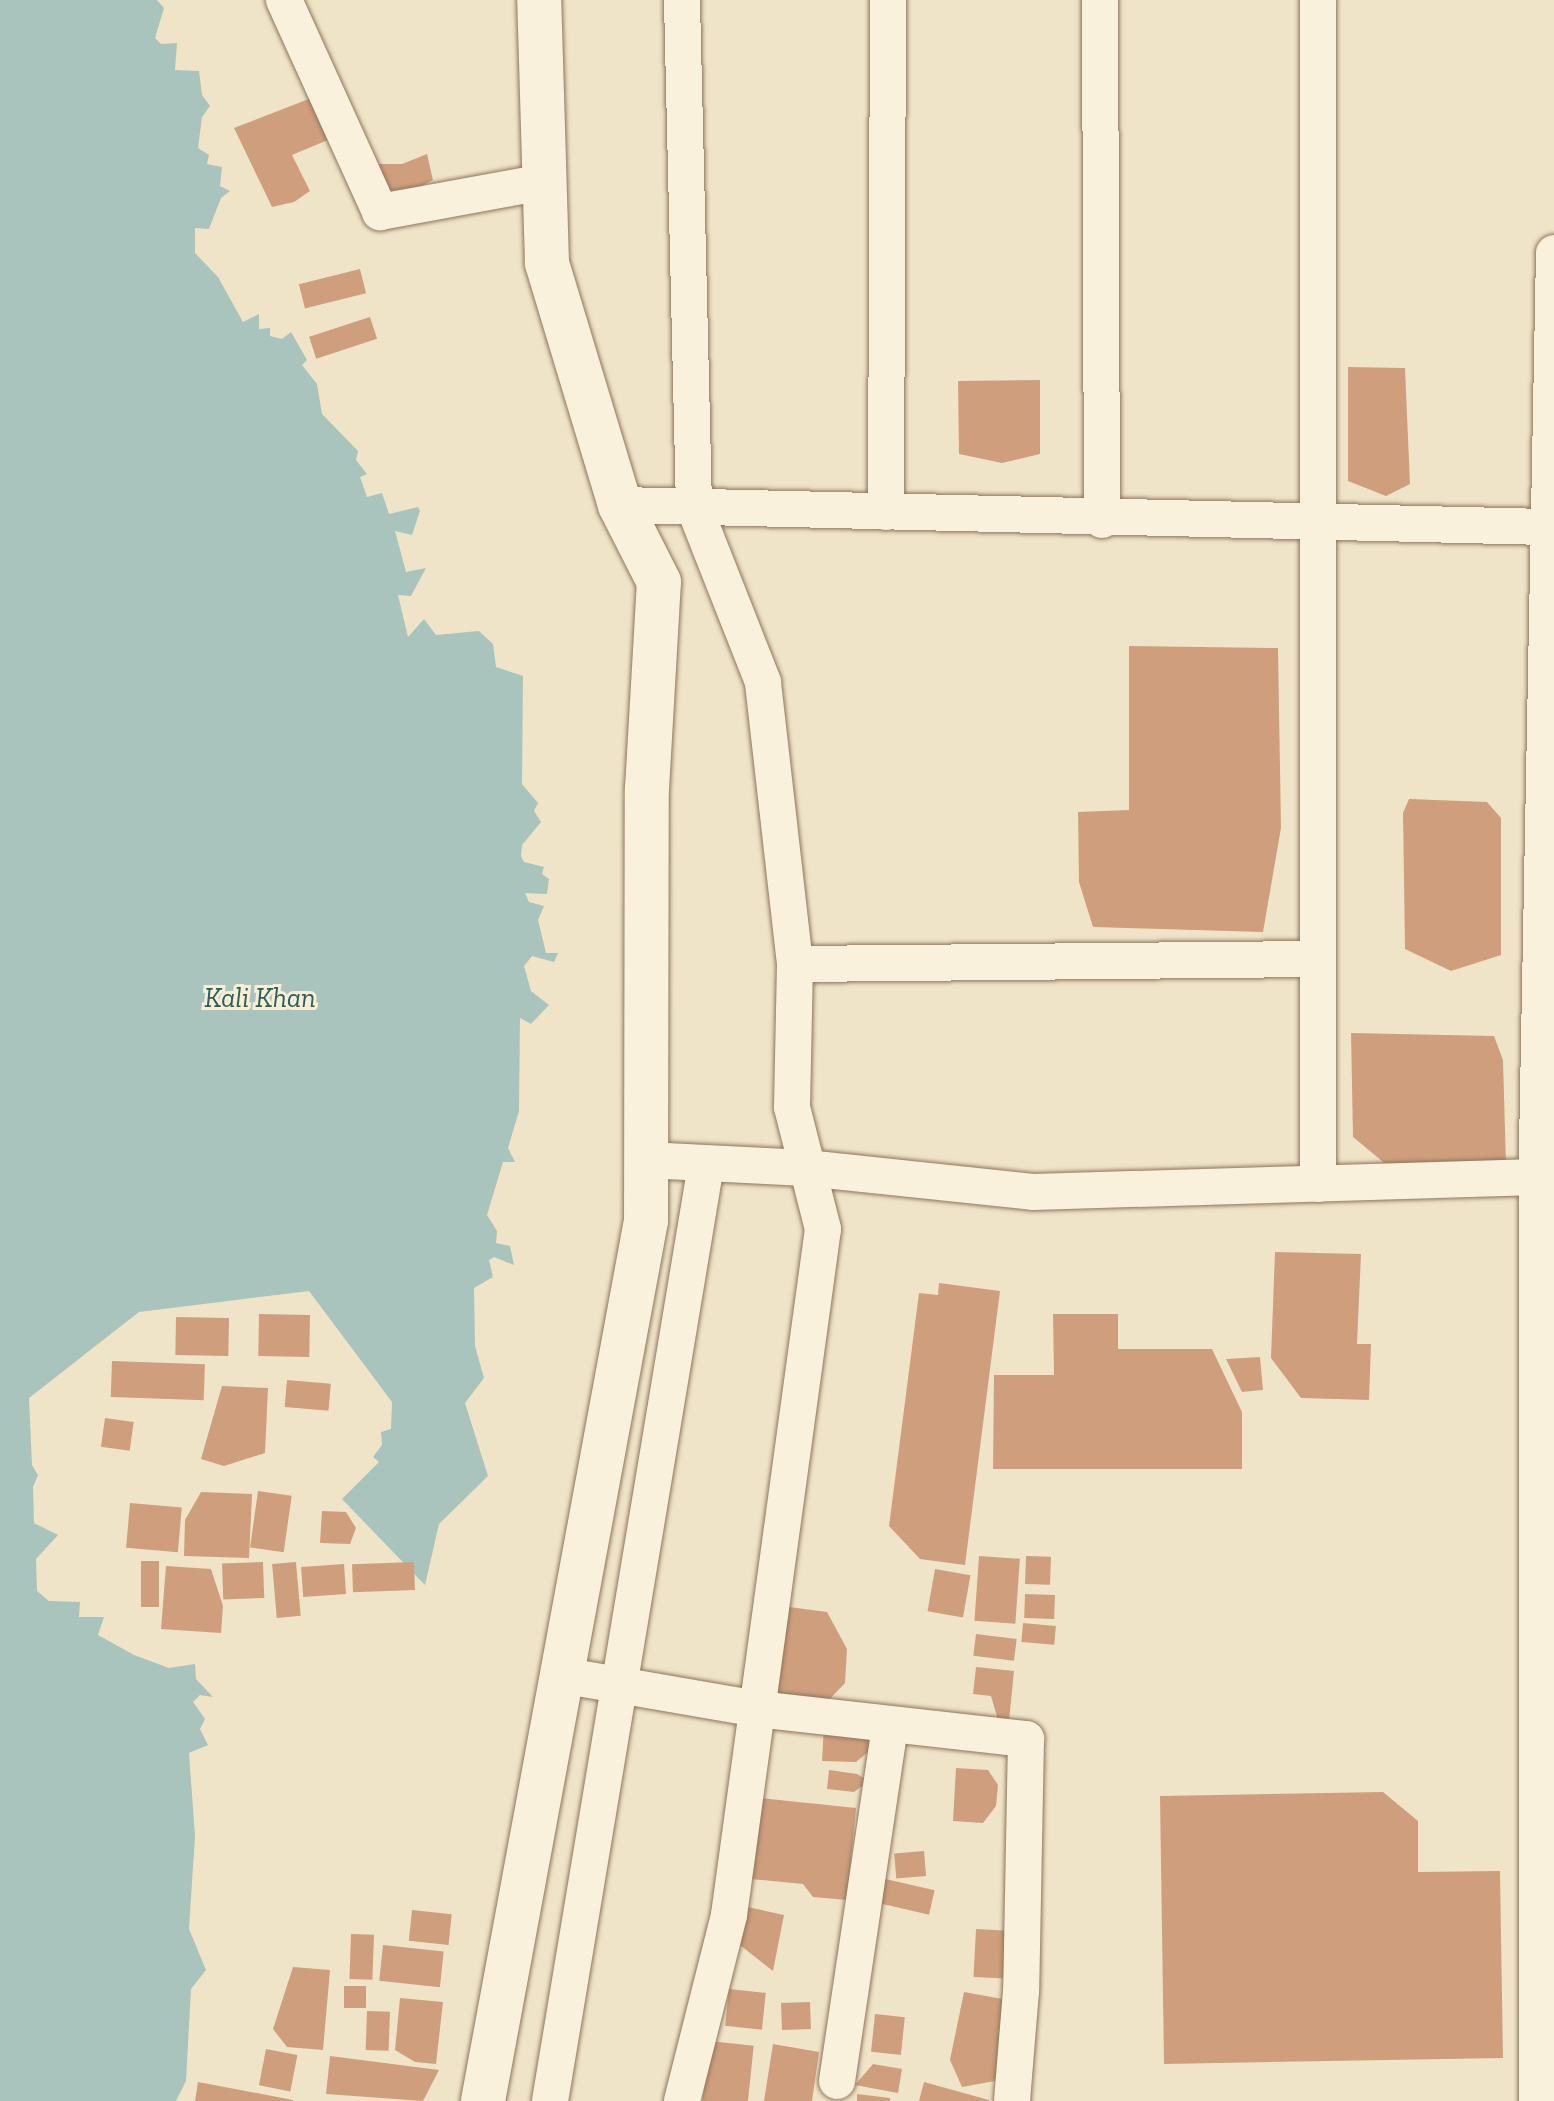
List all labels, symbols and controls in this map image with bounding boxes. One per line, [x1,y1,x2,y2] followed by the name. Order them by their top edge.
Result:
[204,981,316,1015] water label: Kali Khan

